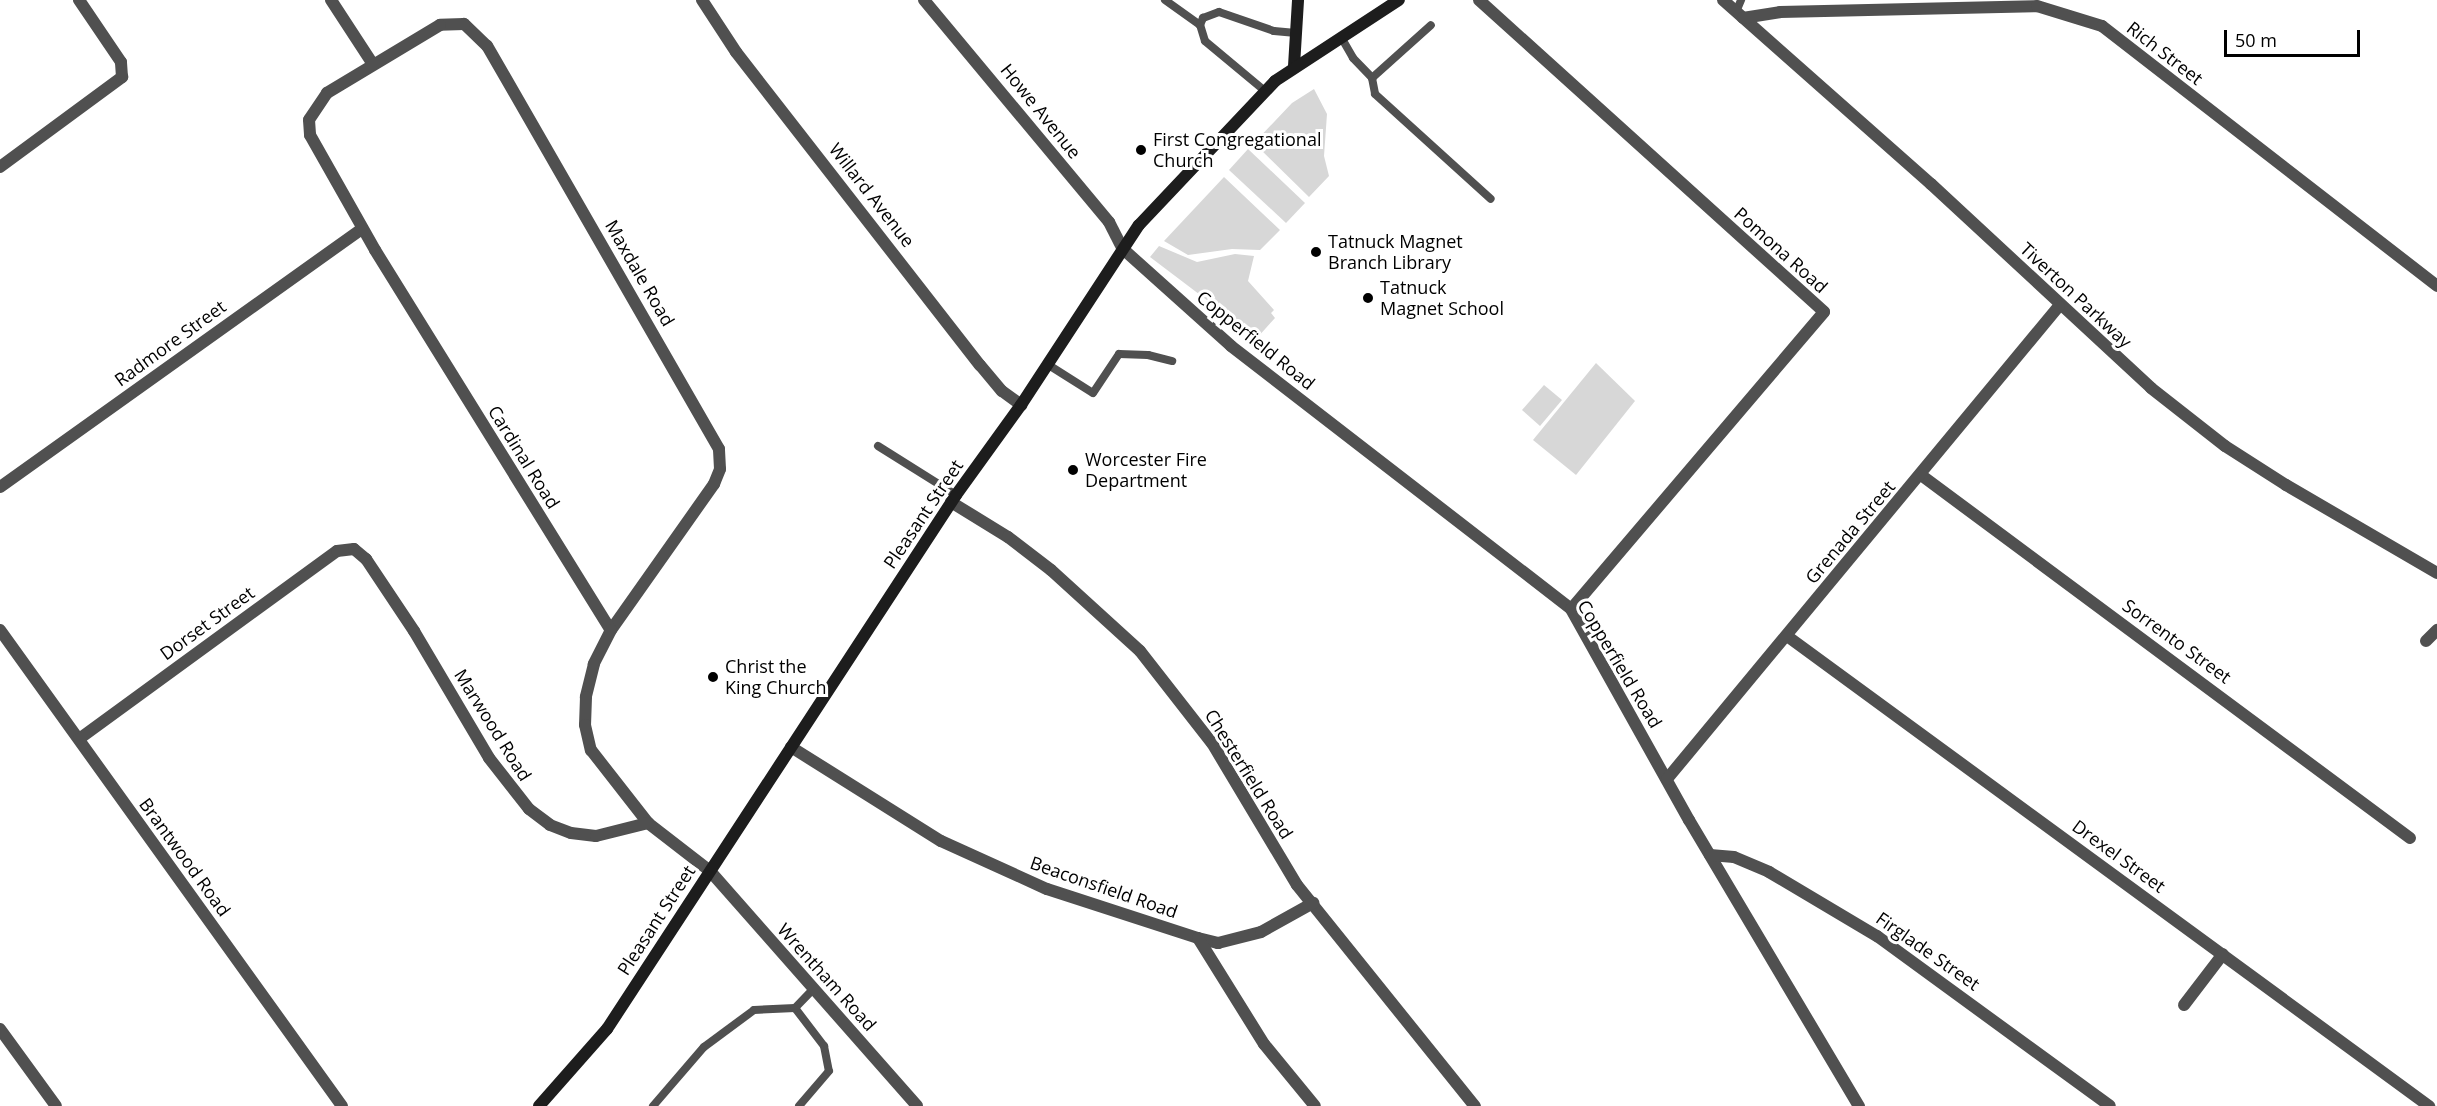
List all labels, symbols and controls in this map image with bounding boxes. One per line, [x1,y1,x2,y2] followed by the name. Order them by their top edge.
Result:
[2123,17,2207,89] street label: Rich Street
[2227,18,2364,56] scale bar
[2235,28,2277,52] text: 50 m
[996,59,1086,163] street label: Howe Avenue
[1153,129,1321,172] place label: First Congregational Church
[825,139,919,251] street label: Willard Avenue
[1134,143,1148,157] marker: First Congregational Church
[1730,203,1832,297] street label: Pomona Road
[601,216,679,330] street label: Maxdale Road
[1328,231,1463,274] place label: Tatnuck Magnet Branch Library
[2016,238,2136,352] street label: Tiverton Parkway
[1309,245,1323,259] marker: Tatnuck Magnet Branch Library
[1380,277,1504,320] place label: Tatnuck Magnet School
[1193,286,1319,394] street label: Copperfield Road
[1361,291,1375,305] marker: Tatnuck Magnet School
[110,295,230,391] street label: Radmore Street
[484,401,564,513] street label: Cardinal Road
[1085,449,1207,492] place label: Worcester Fire Department
[879,456,967,572] street label: Pleasant Street
[1066,463,1080,477] marker: Worcester Fire Department
[1801,476,1899,588] street label: Grenada Street
[156,582,258,664] street label: Dorset Street
[2119,594,2235,688] street label: Sorrento Street
[1573,596,1667,732] street label: Copperfield Road
[725,656,826,698] place label: Christ the King Church
[450,665,536,785] street label: Marwood Road
[706,670,720,684] marker: Christ the King Church
[1200,705,1298,843] street label: Chesterfield Road
[135,794,235,920] street label: Brantwood Road
[2068,815,2170,897] street label: Drexel Street
[1027,852,1181,922] street label: Beaconsfield Road
[613,861,699,979] street label: Pleasant Street
[1872,907,1984,995] street label: Firglade Street
[773,919,881,1035] street label: Wrentham Road

